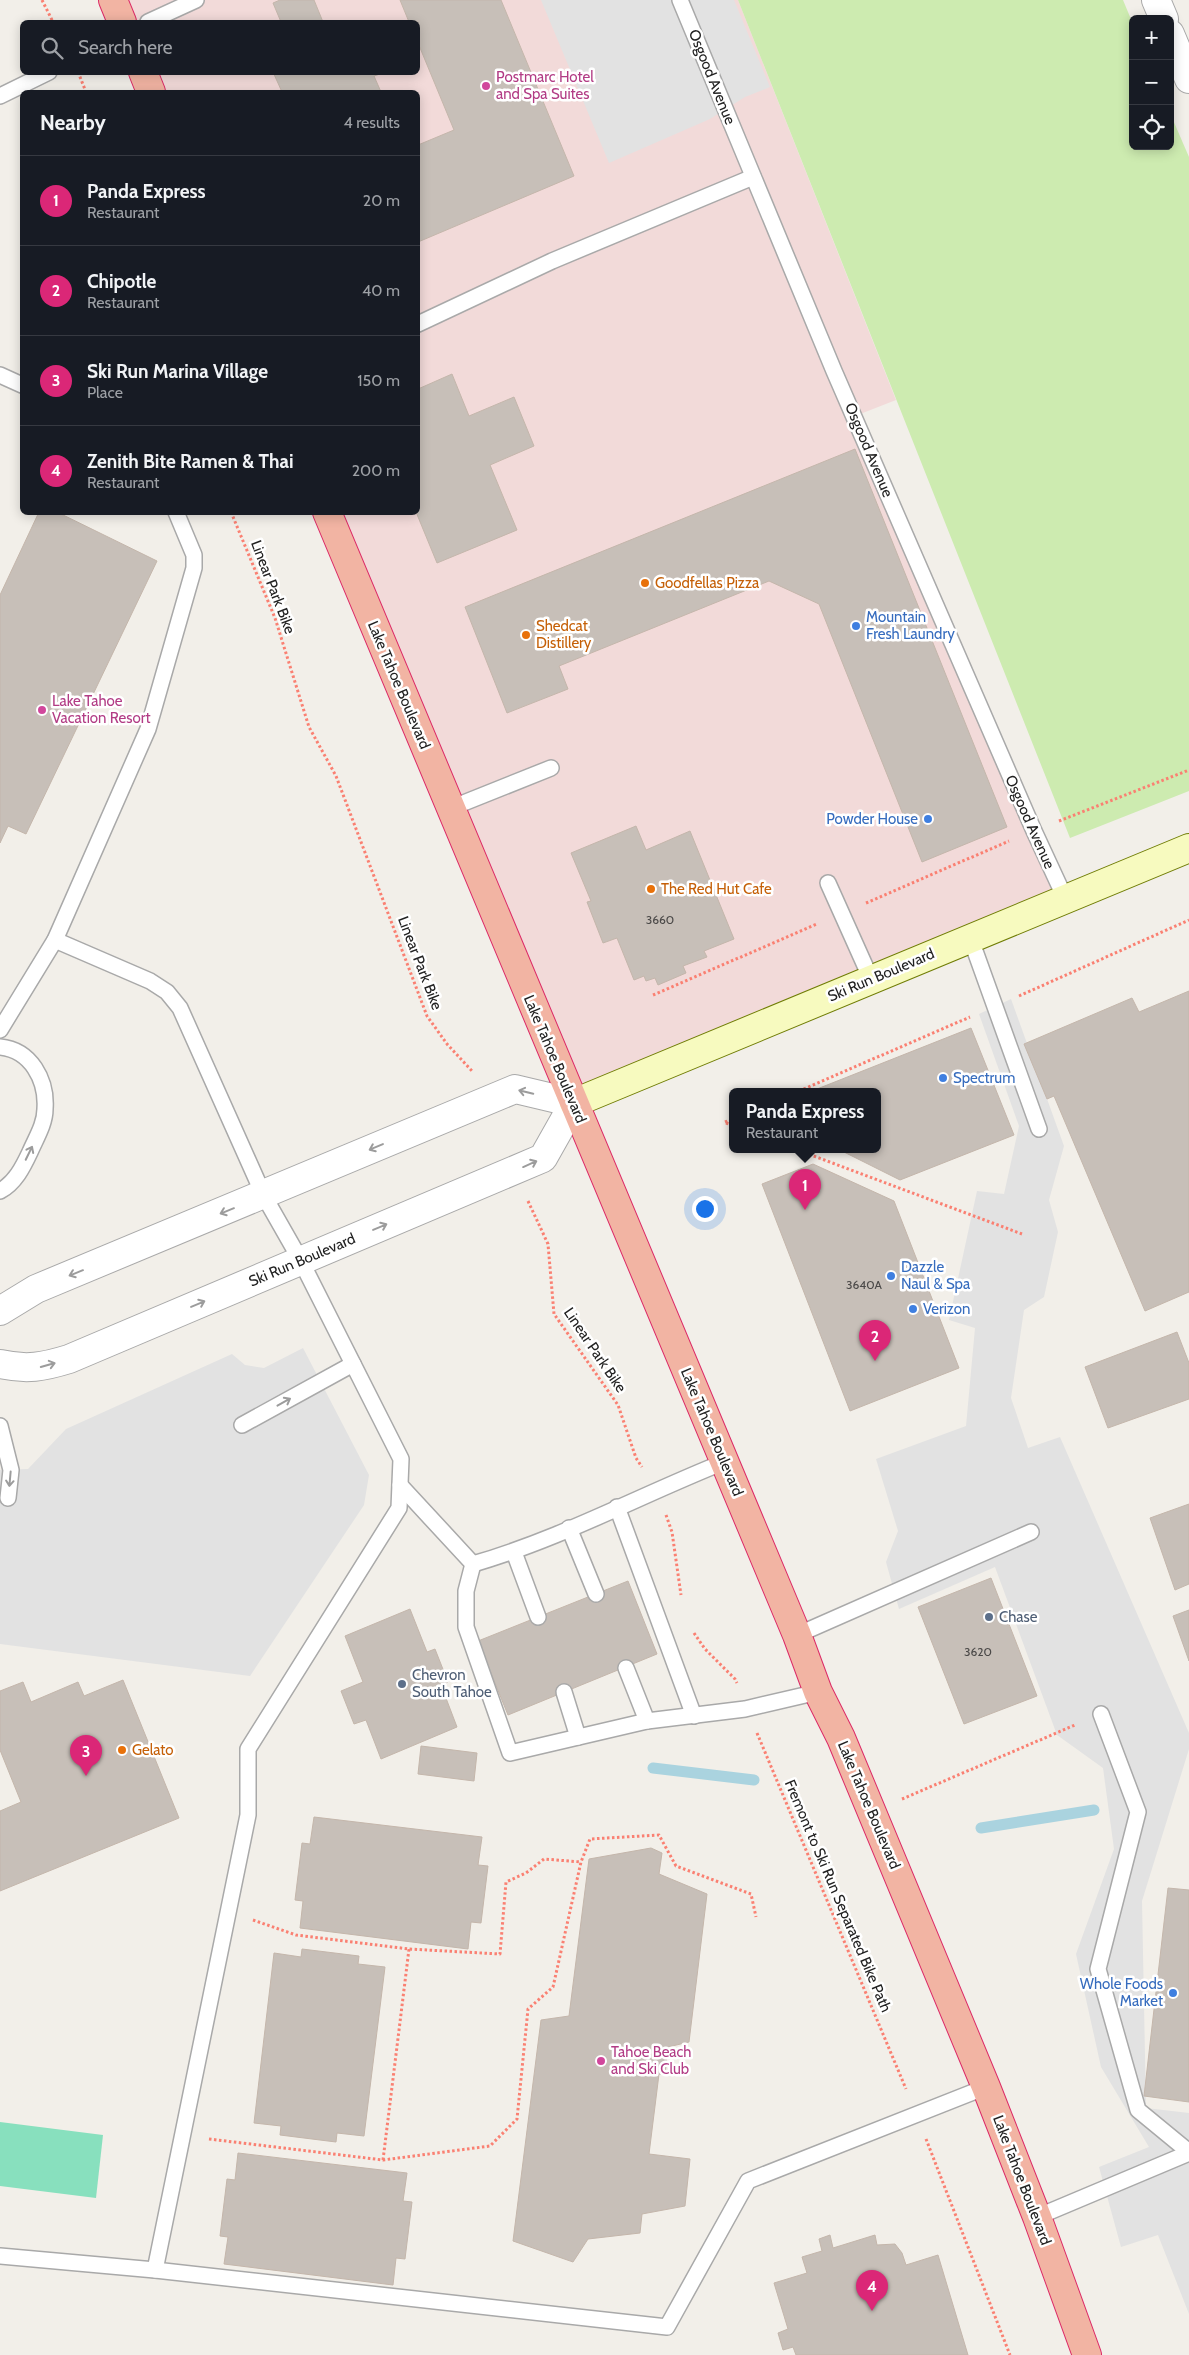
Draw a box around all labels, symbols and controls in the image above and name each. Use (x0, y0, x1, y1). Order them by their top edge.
map controls (1129, 15, 1174, 150)
button: + (1129, 15, 1174, 60)
search box (20, 20, 420, 75)
street label: Osgood Avenue (685, 27, 739, 127)
icon: search (38, 34, 66, 62)
text: Search here (78, 36, 172, 59)
button: − (1129, 60, 1174, 105)
place label: Postmarc Hotel and Spa Suites (496, 68, 594, 103)
marker: Postmarc Hotel and Spa Suites (480, 80, 492, 92)
button: locate (1129, 105, 1174, 150)
text: Nearby (40, 110, 106, 135)
text: 4 results (343, 113, 400, 132)
text: Panda Express (87, 180, 206, 203)
text: 1 (53, 191, 59, 210)
text: 20 m (363, 191, 400, 210)
text: Restaurant (87, 203, 159, 222)
text: Chipotle (87, 270, 156, 293)
text: 2 (52, 281, 60, 300)
text: 40 m (362, 281, 400, 300)
text: Restaurant (87, 293, 159, 312)
text: Ski Run Marina Village (87, 360, 268, 383)
text: 3 (52, 371, 60, 390)
text: 150 m (357, 371, 400, 390)
text: Place (87, 383, 123, 402)
street label: Osgood Avenue (841, 400, 897, 500)
text: Zenith Bite Ramen & Thai (87, 450, 293, 473)
text: 4 (51, 461, 61, 480)
text: 200 m (352, 461, 400, 480)
text: Restaurant (87, 473, 159, 492)
street label: Linear Park Bike (247, 538, 299, 637)
place label: Goodfellas Pizza (655, 574, 760, 592)
marker: Goodfellas Pizza (639, 577, 651, 589)
place label: Mountain Fresh Laundry (866, 608, 955, 643)
place label: Shedcat Distillery (536, 617, 592, 652)
street label: Lake Tahoe Boulevard (364, 618, 434, 752)
marker: Mountain Fresh Laundry (850, 620, 862, 632)
marker: Shedcat Distillery (520, 629, 532, 641)
place label: Lake Tahoe Vacation Resort (52, 692, 151, 727)
marker: Lake Tahoe Vacation Resort (36, 704, 48, 716)
street label: Osgood Avenue (1001, 772, 1059, 872)
place label: Powder House (826, 810, 918, 828)
marker: Powder House (922, 813, 934, 825)
place label: The Red Hut Cafe (661, 880, 772, 898)
marker: The Red Hut Cafe (645, 883, 657, 895)
house number: 3660 (646, 912, 674, 927)
street label: Linear Park Bike (394, 914, 446, 1013)
street label: Ski Run Boulevard (825, 944, 937, 1006)
street label: Lake Tahoe Boulevard (520, 992, 590, 1126)
place label: Spectrum (953, 1069, 1015, 1087)
marker: Spectrum (937, 1072, 949, 1084)
one-way arrow (519, 1087, 535, 1096)
popup (729, 1088, 881, 1153)
text: Panda Express (746, 1100, 864, 1123)
text: Restaurant (746, 1123, 818, 1142)
one-way arrow (369, 1143, 384, 1153)
one-way arrow (25, 1146, 34, 1161)
one-way arrow (522, 1159, 537, 1169)
pin: 1 (789, 1169, 821, 1210)
your location (692, 1196, 718, 1222)
one-way arrow (219, 1207, 235, 1216)
one-way arrow (372, 1222, 387, 1232)
street label: Ski Run Boulevard (246, 1229, 358, 1291)
place label: Dazzle Naul & Spa (901, 1258, 971, 1293)
one-way arrow (69, 1268, 84, 1278)
marker: Dazzle Naul & Spa (885, 1270, 897, 1282)
house number: 3640A (846, 1277, 883, 1292)
one-way arrow (190, 1299, 205, 1309)
place label: Verizon (923, 1300, 970, 1318)
marker: Verizon (907, 1303, 919, 1315)
street label: Linear Park Bike (560, 1304, 630, 1396)
pin: 2 (859, 1320, 891, 1361)
one-way arrow (39, 1360, 55, 1370)
street label: Lake Tahoe Boulevard (677, 1365, 747, 1499)
one-way arrow (277, 1396, 291, 1406)
one-way arrow (5, 1470, 15, 1486)
place label: Chase (999, 1608, 1038, 1626)
marker: Chase (983, 1611, 995, 1623)
house number: 3620 (964, 1644, 992, 1659)
place label: Chevron South Tahoe (412, 1666, 492, 1701)
marker: Chevron South Tahoe (396, 1678, 408, 1690)
pin: 3 (70, 1735, 102, 1776)
street label: Lake Tahoe Boulevard (834, 1738, 904, 1872)
place label: Gelato (132, 1741, 174, 1759)
marker: Gelato (116, 1744, 128, 1756)
street label: Fremont to Ski Run Separated Bike Path (781, 1777, 895, 2015)
place label: Whole Foods Market (1080, 1975, 1163, 2010)
marker: Whole Foods Market (1167, 1987, 1179, 1999)
place label: Tahoe Beach and Ski Club (611, 2043, 692, 2078)
marker: Tahoe Beach and Ski Club (595, 2055, 607, 2067)
street label: Lake Tahoe Boulevard (989, 2113, 1055, 2247)
pin: 4 (856, 2270, 888, 2311)

